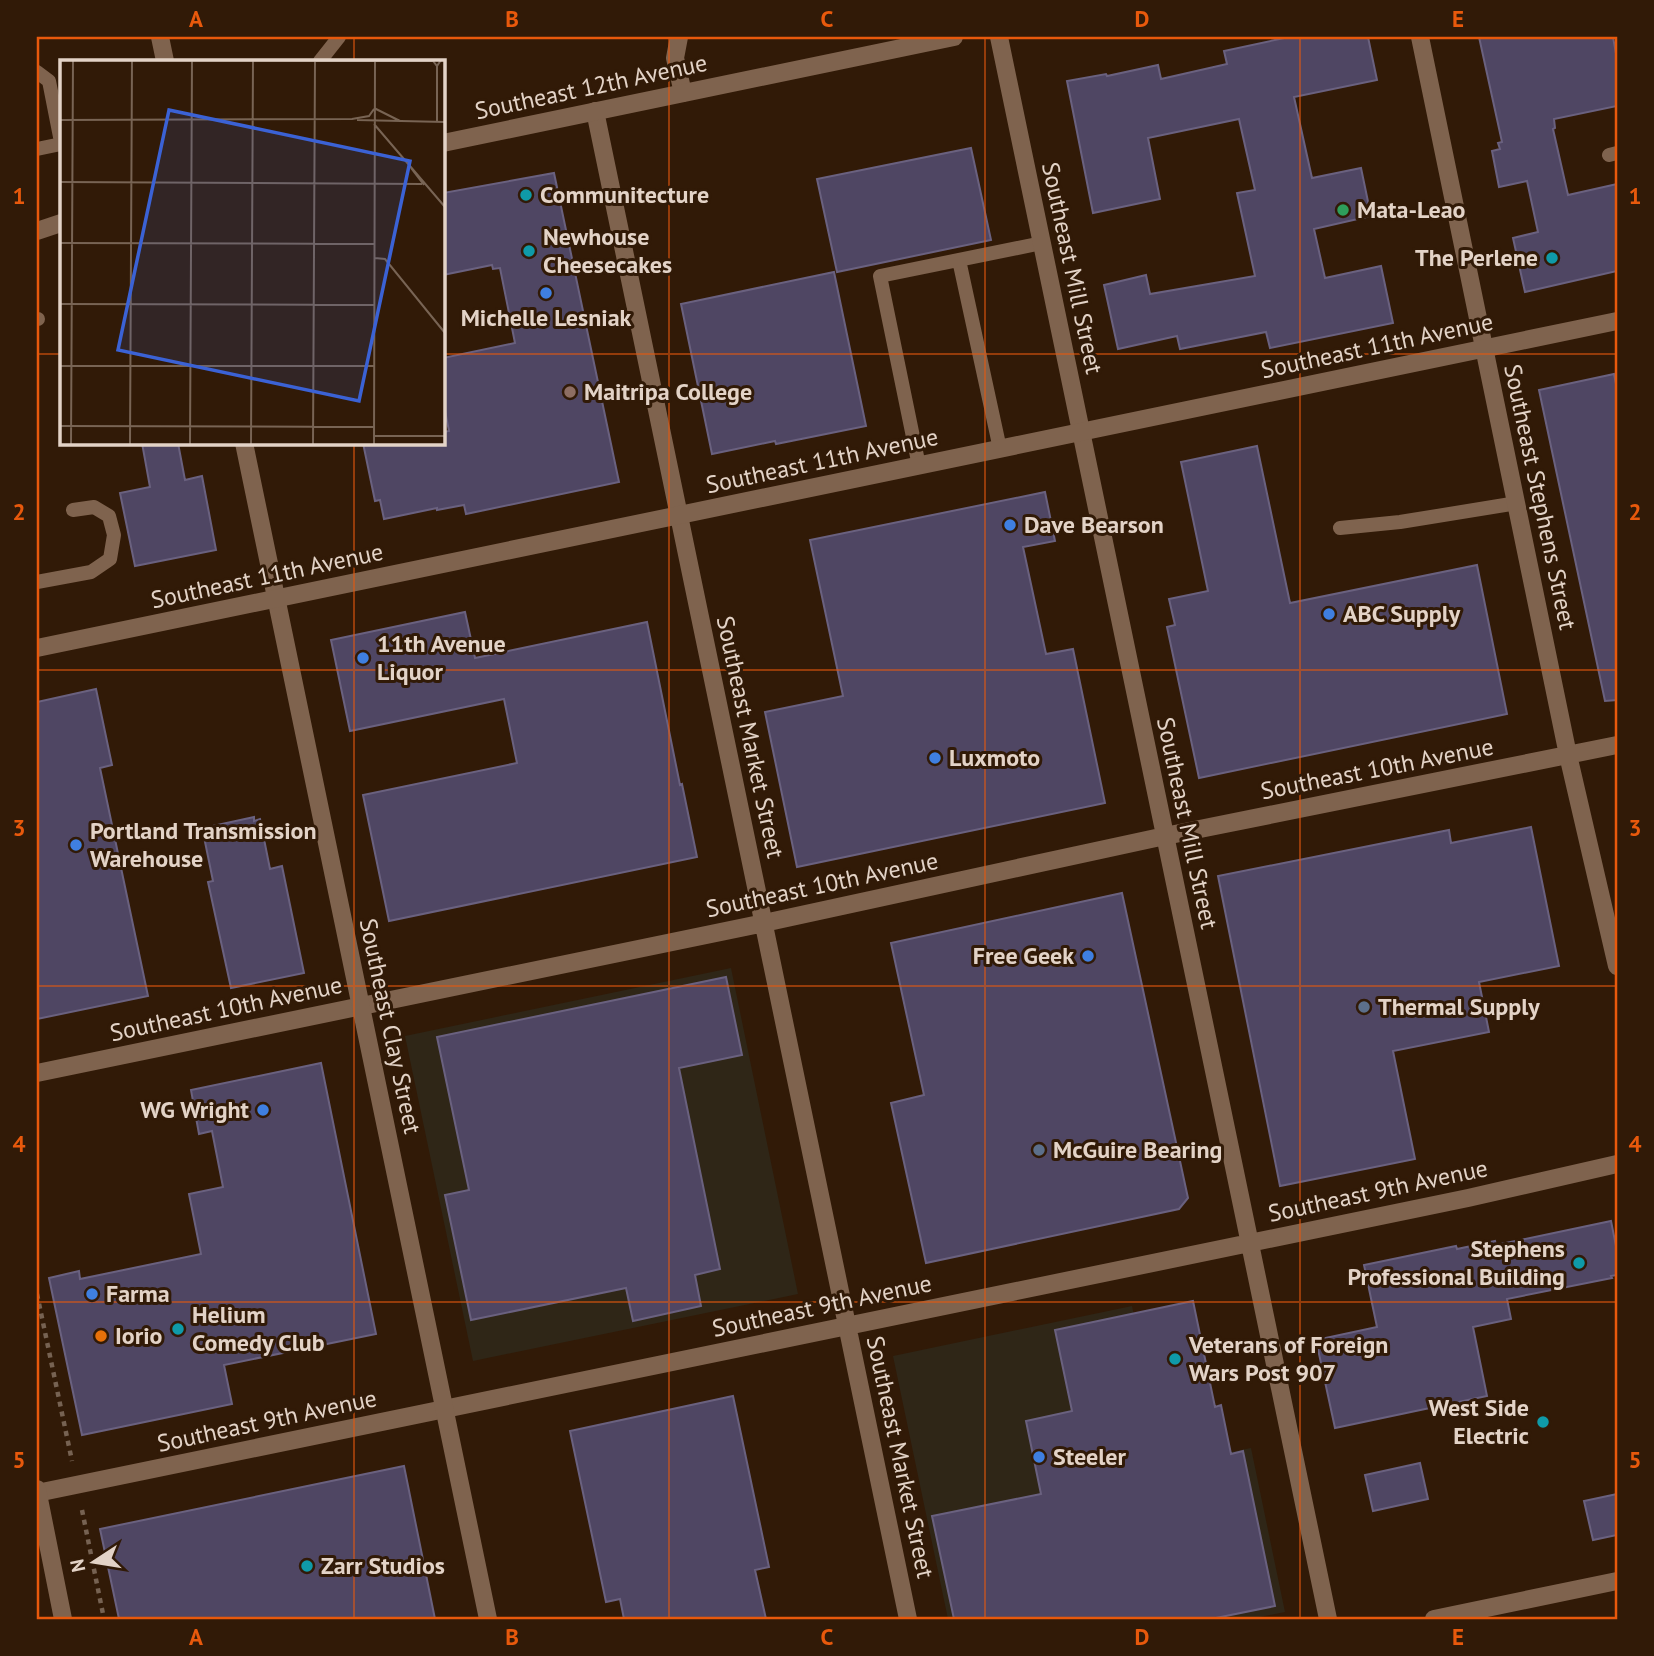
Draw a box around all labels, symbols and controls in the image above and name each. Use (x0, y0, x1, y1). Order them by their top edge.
text: A (189, 4, 203, 33)
text: B (505, 4, 519, 33)
text: C (821, 4, 834, 33)
text: D (1135, 4, 1149, 33)
text: E (1452, 4, 1464, 33)
street label: Southeast 12th Avenue (472, 47, 710, 126)
inset map (60, 60, 444, 444)
street label: Southeast Mill Street (1035, 159, 1110, 377)
place label: Communitecture (540, 179, 709, 210)
text: 1 (12, 181, 26, 210)
text: 1 (1628, 181, 1642, 210)
marker: Communitecture (518, 187, 534, 203)
place label: Mata-Leao (1357, 194, 1466, 225)
marker: Mata-Leao (1335, 202, 1351, 218)
place label: Newhouse Cheesecakes (543, 221, 672, 280)
place label: The Perlene (1415, 242, 1538, 273)
marker: Newhouse Cheesecakes (521, 243, 537, 259)
marker: The Perlene (1544, 250, 1560, 266)
marker: Michelle Lesniak (538, 285, 554, 301)
place label: Michelle Lesniak (461, 302, 632, 333)
street label: Southeast 11th Avenue (1258, 306, 1496, 385)
street label: Southeast Stephens Street (1497, 361, 1584, 632)
place label: Maitripa College (584, 376, 752, 407)
marker: Maitripa College (562, 384, 578, 400)
street label: Southeast 11th Avenue (703, 421, 941, 500)
text: 2 (12, 497, 26, 526)
text: 2 (1628, 497, 1642, 526)
place label: Dave Bearson (1024, 509, 1164, 540)
marker: Dave Bearson (1002, 517, 1018, 533)
street label: Southeast 11th Avenue (148, 536, 386, 615)
place label: ABC Supply (1343, 598, 1461, 629)
marker: ABC Supply (1321, 606, 1337, 622)
street label: Southeast Market Street (710, 613, 791, 861)
place label: 11th Avenue Liquor (377, 628, 506, 687)
marker: 11th Avenue Liquor (355, 650, 371, 666)
street label: Southeast Mill Street (1150, 714, 1225, 932)
street label: Southeast 10th Avenue (1258, 731, 1496, 806)
place label: Luxmoto (949, 742, 1040, 773)
marker: Luxmoto (927, 750, 943, 766)
text: 3 (12, 813, 26, 842)
text: 3 (1628, 813, 1642, 842)
place label: Portland Transmission Warehouse (90, 815, 317, 874)
marker: Portland Transmission Warehouse (68, 837, 84, 853)
street label: Southeast 10th Avenue (703, 845, 941, 924)
street label: Southeast Clay Street (353, 915, 428, 1136)
place label: Free Geek (973, 940, 1074, 971)
marker: Free Geek (1080, 948, 1096, 964)
street label: Southeast 10th Avenue (107, 969, 345, 1048)
place label: Thermal Supply (1378, 991, 1540, 1022)
marker: Thermal Supply (1356, 999, 1372, 1015)
place label: WG Wright (140, 1094, 250, 1125)
marker: WG Wright (255, 1102, 271, 1118)
text: 4 (12, 1129, 26, 1158)
text: 4 (1628, 1129, 1642, 1158)
place label: McGuire Bearing (1053, 1134, 1222, 1165)
marker: McGuire Bearing (1031, 1142, 1047, 1158)
street label: Southeast 9th Avenue (1265, 1152, 1490, 1229)
place label: Stephens Professional Building (1348, 1233, 1565, 1292)
marker: Stephens Professional Building (1571, 1255, 1587, 1271)
street label: Southeast 9th Avenue (709, 1267, 934, 1344)
place label: Farma (106, 1278, 170, 1309)
marker: Farma (84, 1286, 100, 1302)
place label: Helium Comedy Club (192, 1299, 325, 1358)
place label: Iorio (115, 1320, 163, 1351)
marker: Helium Comedy Club (170, 1321, 186, 1337)
marker: Iorio (93, 1328, 109, 1344)
place label: Veterans of Foreign Wars Post 907 (1188, 1329, 1388, 1388)
street label: Southeast Market Street (860, 1333, 941, 1581)
marker: Veterans of Foreign Wars Post 907 (1167, 1351, 1183, 1367)
street label: Southeast 9th Avenue (154, 1382, 379, 1459)
place label: West Side Electric (1429, 1392, 1529, 1451)
marker: West Side Electric (1535, 1414, 1551, 1430)
place label: Steeler (1053, 1441, 1126, 1472)
text: 5 (12, 1445, 26, 1474)
text: 5 (1628, 1445, 1642, 1474)
marker: Steeler (1031, 1449, 1047, 1465)
north arrow (60, 1526, 130, 1596)
place label: Zarr Studios (321, 1550, 445, 1581)
text: N (64, 1557, 90, 1574)
marker: Zarr Studios (299, 1558, 315, 1574)
text: A (189, 1622, 203, 1651)
text: B (505, 1622, 519, 1651)
text: C (821, 1622, 834, 1651)
text: D (1135, 1622, 1149, 1651)
text: E (1452, 1622, 1464, 1651)

